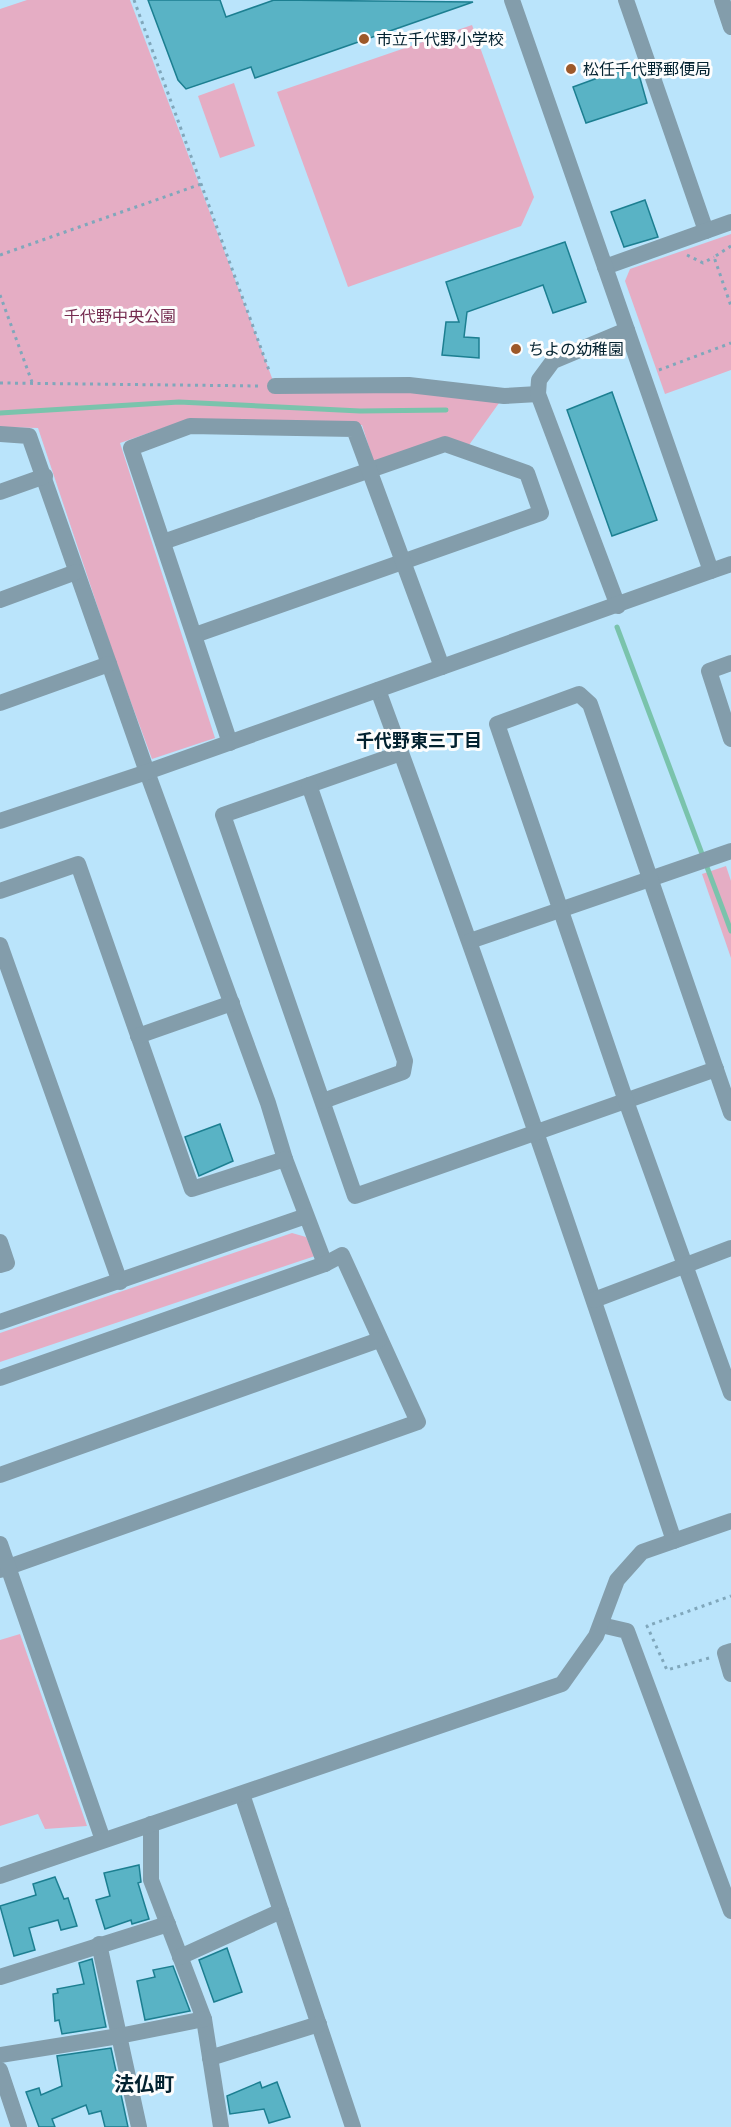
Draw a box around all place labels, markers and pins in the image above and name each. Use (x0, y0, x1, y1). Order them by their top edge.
place label: 市立千代野小学校 (376, 30, 504, 49)
marker: 市立千代野小学校 (357, 32, 371, 46)
place label: 松任千代野郵便局 (583, 60, 711, 79)
marker: 松任千代野郵便局 (564, 62, 578, 76)
place label: ちよの幼稚園 (528, 340, 624, 359)
marker: ちよの幼稚園 (509, 342, 523, 356)

